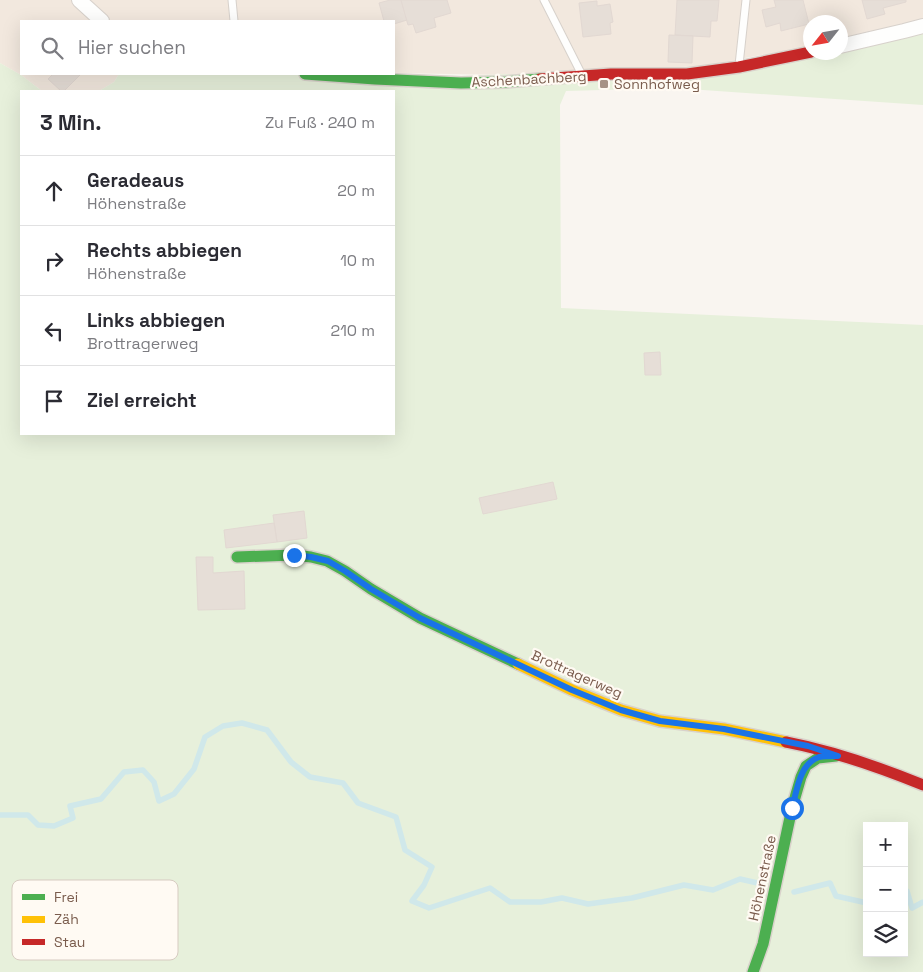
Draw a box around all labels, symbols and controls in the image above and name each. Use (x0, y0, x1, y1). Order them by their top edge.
north arrow (803, 15, 848, 60)
search box (20, 20, 395, 75)
icon: search (38, 34, 66, 62)
text: Hier suchen (78, 35, 186, 60)
street label: Aschenbachberg (471, 67, 587, 91)
place label: Sonnhofweg (614, 75, 700, 93)
marker: Sonnhofweg (598, 78, 610, 90)
text: 3 Min. (40, 109, 101, 136)
text: Zu Fuß · 240 m (265, 112, 375, 133)
text: Geradeaus (87, 168, 184, 193)
icon: ahead (40, 177, 68, 205)
text: 20 m (337, 180, 375, 201)
text: Höhenstraße (87, 193, 187, 214)
text: Rechts abbiegen (87, 238, 242, 263)
icon: right (40, 247, 68, 275)
text: 10 m (340, 250, 375, 271)
text: Höhenstraße (87, 263, 187, 284)
text: Links abbiegen (87, 308, 225, 333)
icon: left (40, 317, 68, 345)
text: 210 m (331, 320, 375, 341)
text: Brottragerweg (87, 333, 199, 354)
icon: arrive (40, 387, 68, 415)
text: Ziel erreicht (87, 388, 197, 413)
route end (283, 544, 306, 567)
street label: Brottragerweg (529, 646, 625, 702)
route start (781, 797, 804, 820)
map controls (863, 822, 908, 957)
button: + (863, 822, 908, 867)
street label: Höhenstraße (744, 834, 780, 922)
button: − (863, 867, 908, 912)
legend (12, 880, 178, 960)
text: Frei (54, 888, 78, 906)
text: Zäh (54, 910, 79, 928)
button: layers (863, 912, 908, 957)
text: Stau (54, 933, 85, 951)

